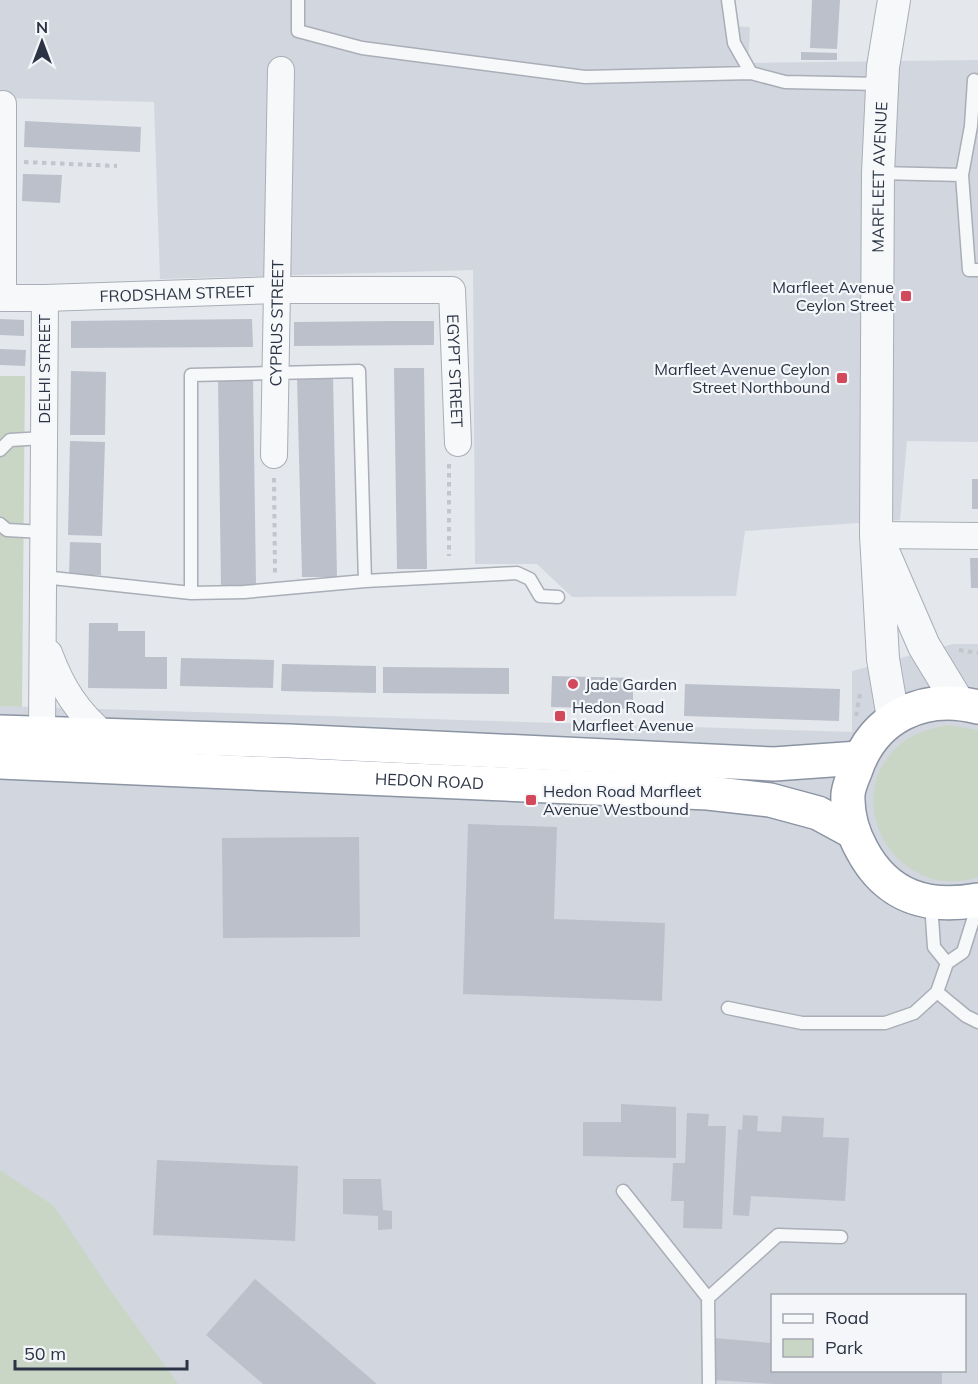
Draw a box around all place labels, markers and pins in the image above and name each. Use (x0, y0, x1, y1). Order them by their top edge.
place label: Marfleet Avenue Ceylon Street (772, 277, 894, 315)
marker: Marfleet Avenue Ceylon Street (899, 289, 913, 303)
place label: Marfleet Avenue Ceylon Street Northbound (654, 359, 830, 397)
marker: Marfleet Avenue Ceylon Street Northbound (835, 371, 849, 385)
place label: Jade Garden (585, 674, 677, 694)
marker: Jade Garden (566, 677, 580, 691)
place label: Hedon Road Marfleet Avenue (572, 697, 694, 735)
marker: Hedon Road Marfleet Avenue (553, 709, 567, 723)
place label: Hedon Road Marfleet Avenue Westbound (543, 781, 702, 819)
marker: Hedon Road Marfleet Avenue Westbound (524, 793, 538, 807)

